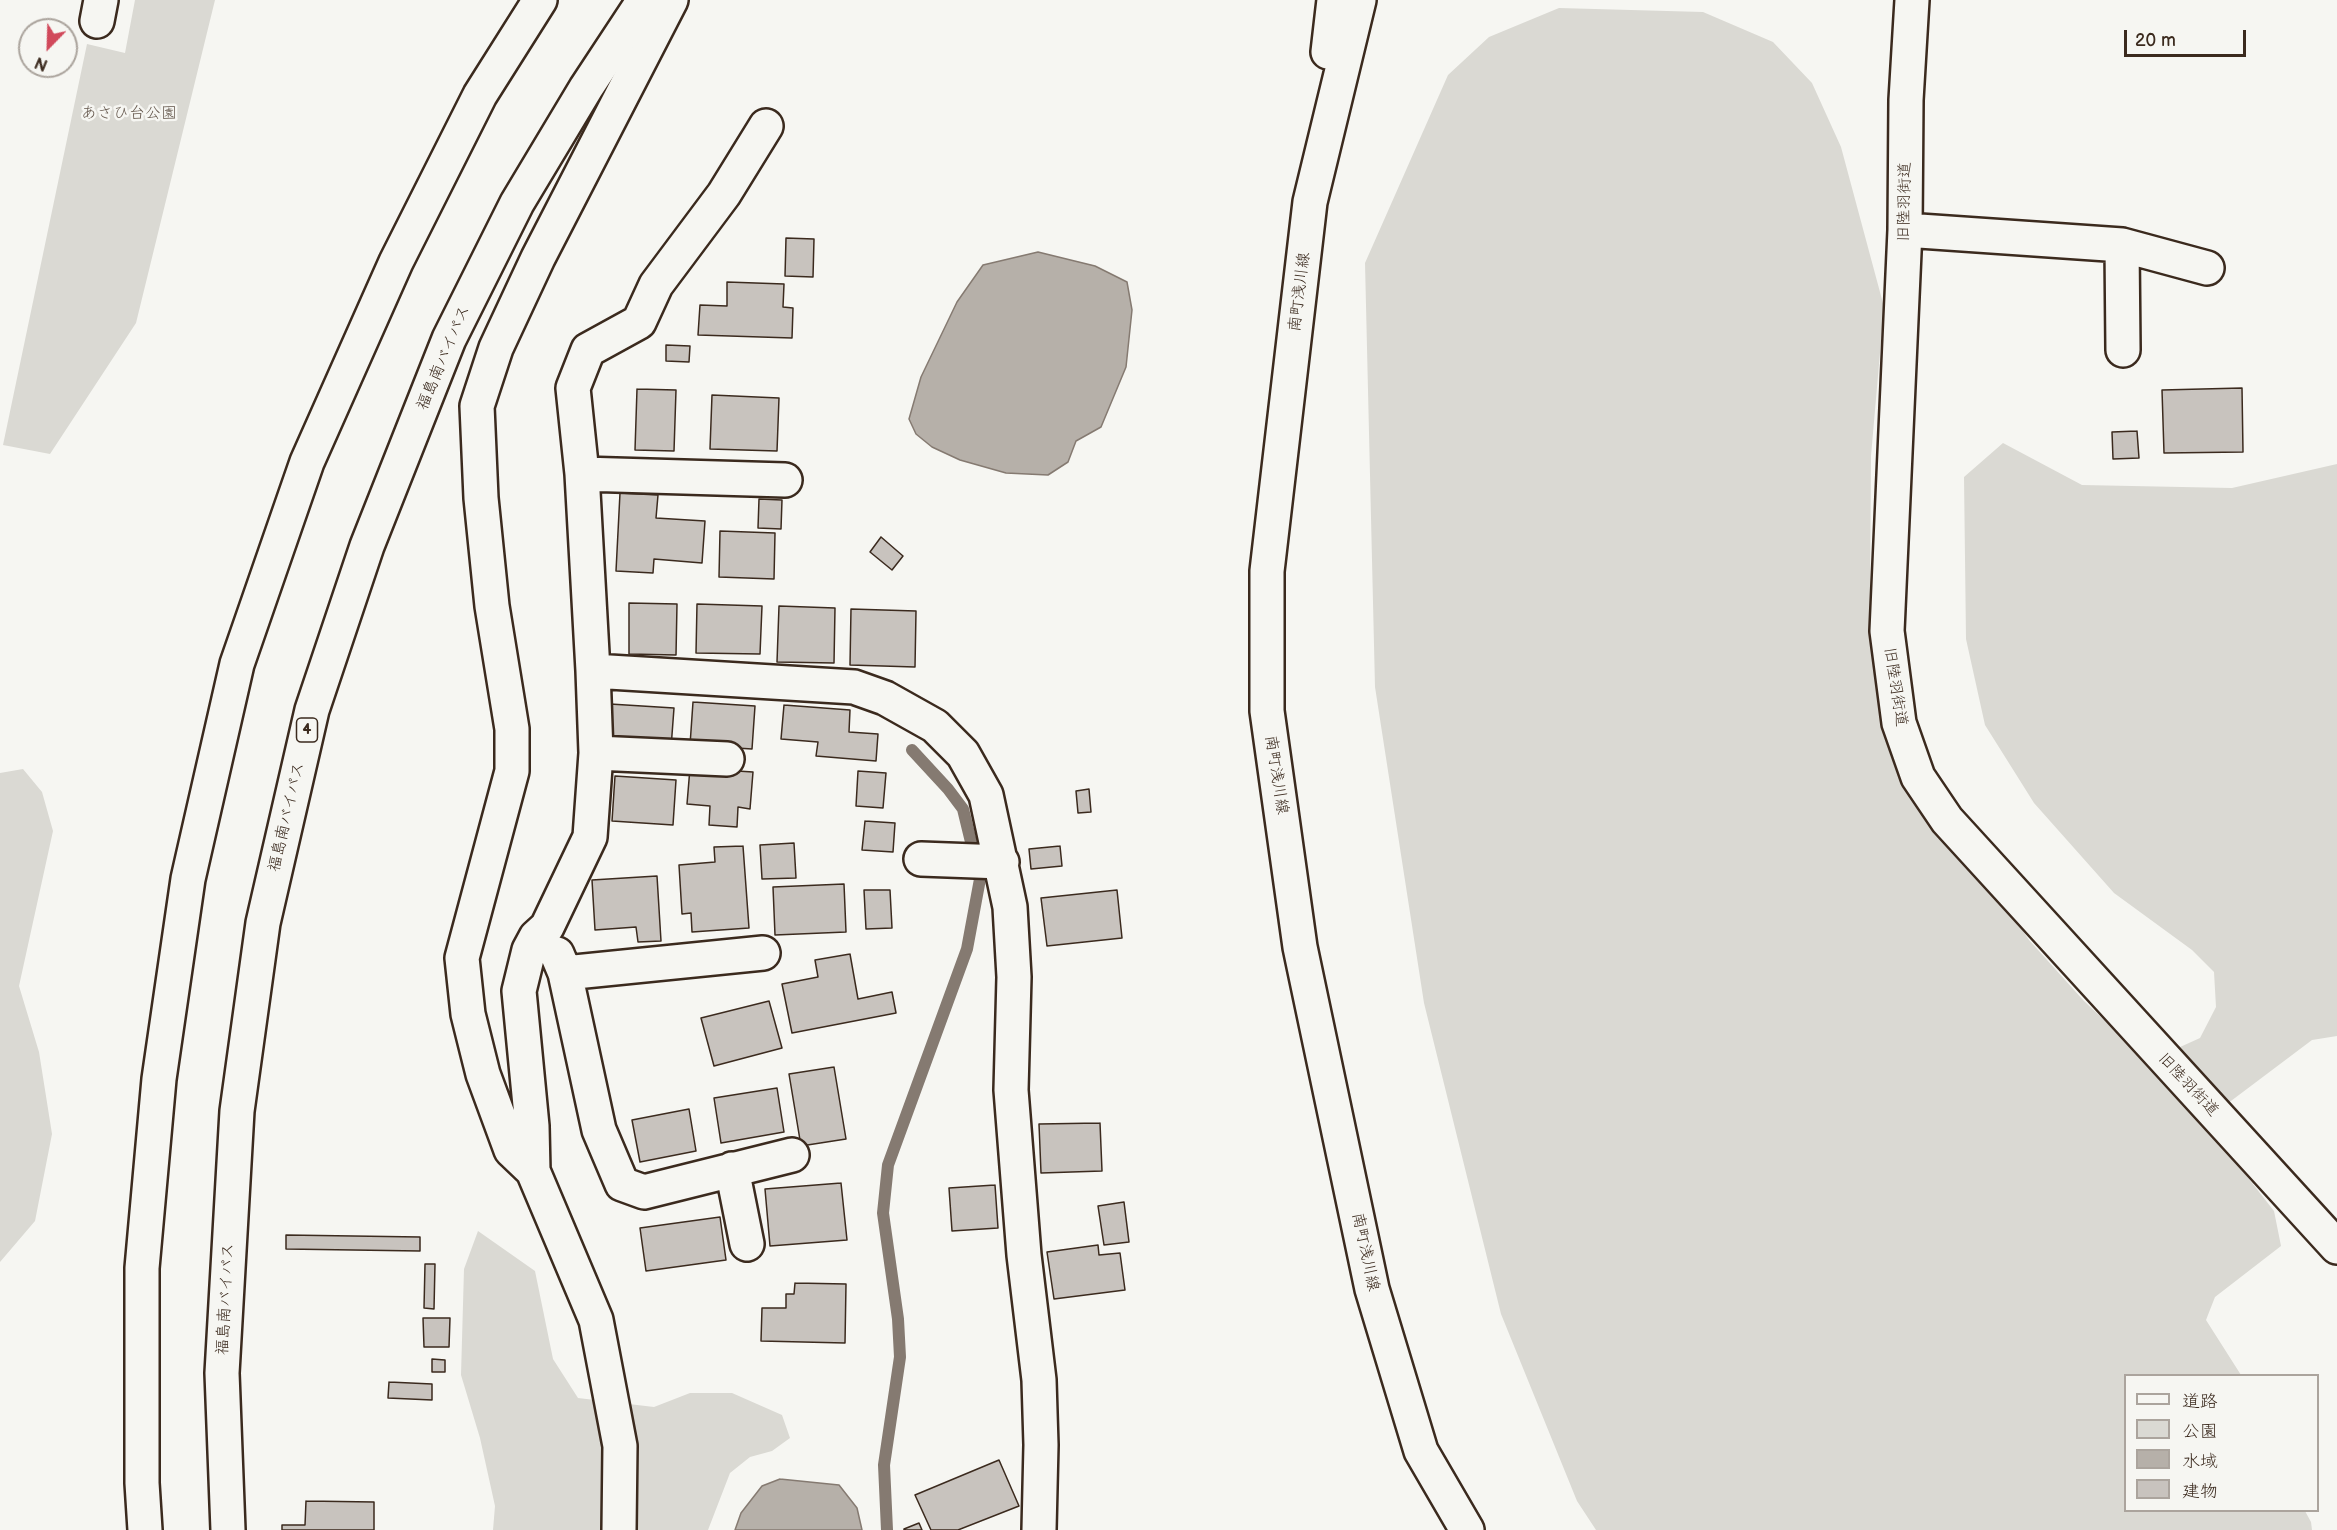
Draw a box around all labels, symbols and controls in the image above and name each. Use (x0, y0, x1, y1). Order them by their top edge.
north arrow (18, 18, 78, 78)
scale bar (2127, 18, 2248, 56)
text: 20 m (2135, 30, 2176, 51)
text: N (32, 52, 51, 74)
park label: あさひ台公園 (81, 104, 177, 124)
street label: 旧陸羽街道 (1895, 162, 1915, 242)
street label: 南町浅川線 (1286, 251, 1314, 333)
street label: 福島南バイパス (413, 303, 475, 413)
street label: 旧陸羽街道 (1879, 646, 1911, 728)
road number: 4 (296, 718, 318, 742)
street label: 南町浅川線 (1260, 734, 1292, 816)
street label: 福島南バイパス (265, 760, 309, 874)
street label: 旧陸羽街道 (2154, 1049, 2222, 1121)
street label: 南町浅川線 (1347, 1211, 1383, 1293)
street label: 福島南バイパス (213, 1243, 239, 1355)
legend (2124, 1374, 2319, 1512)
text: 道路 (2182, 1391, 2218, 1412)
text: 公園 (2182, 1421, 2218, 1442)
text: 水域 (2182, 1451, 2218, 1472)
text: 建物 (2182, 1481, 2218, 1502)

